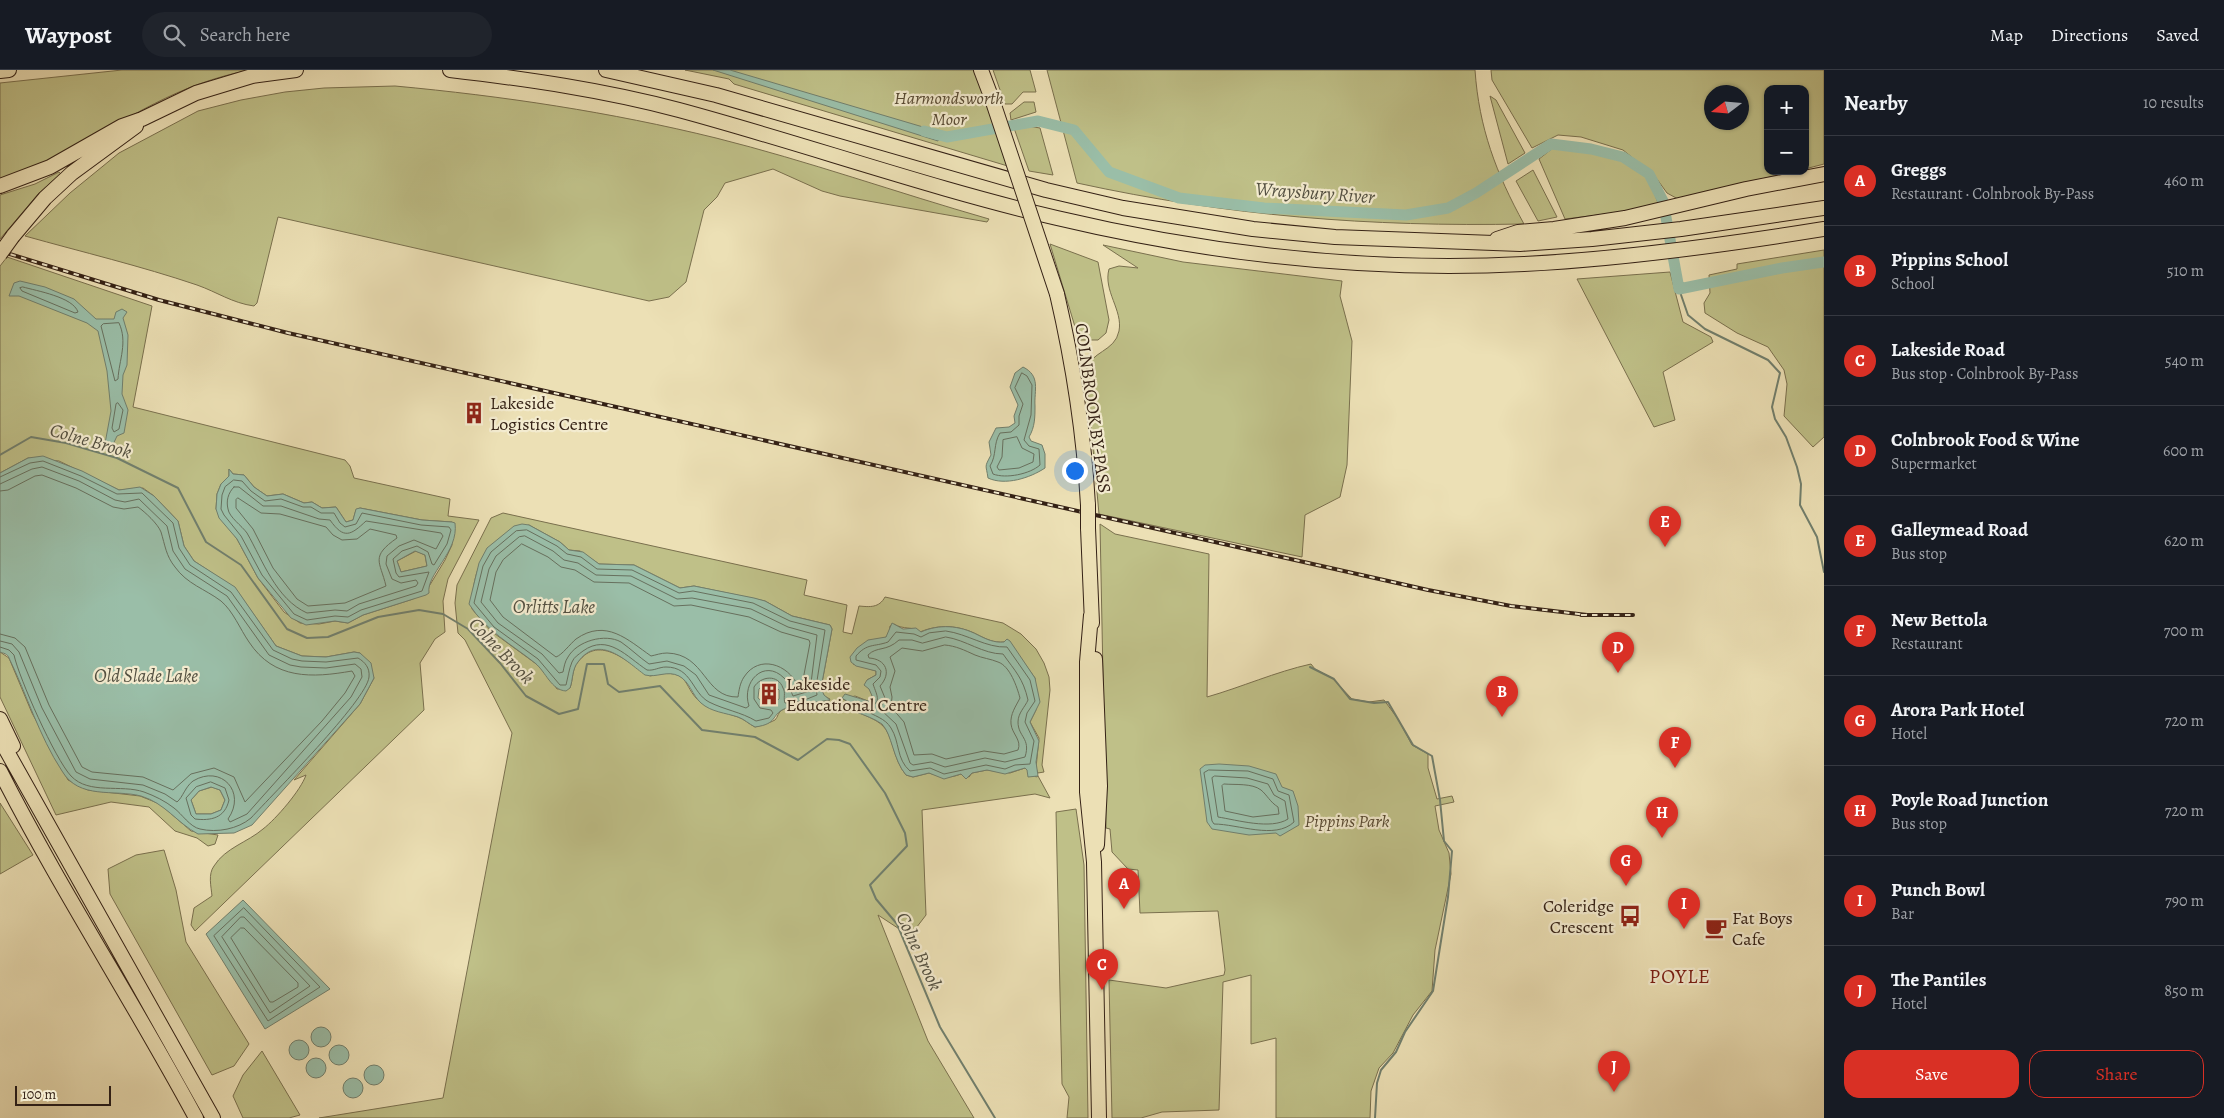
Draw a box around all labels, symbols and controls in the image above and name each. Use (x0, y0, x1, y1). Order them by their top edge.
search box (142, 12, 492, 57)
text: Waypost (25, 19, 112, 51)
icon: search (160, 21, 188, 49)
text: Search here (200, 22, 290, 48)
text: Map (1990, 23, 2023, 47)
text: Directions (2051, 23, 2128, 47)
text: Saved (2156, 23, 2199, 47)
north arrow (1704, 85, 1749, 130)
map controls (1764, 85, 1809, 175)
button: + (1764, 85, 1809, 130)
park label: Harmondsworth Moor (894, 86, 1004, 131)
text: Nearby (1844, 89, 1907, 117)
text: 10 results (2143, 92, 2204, 114)
button: − (1764, 130, 1809, 175)
text: Greggs (1891, 157, 1946, 183)
text: A (1855, 170, 1865, 192)
text: 460 m (2164, 170, 2204, 192)
water label: Wraysbury River (1254, 176, 1377, 210)
text: Restaurant · Colnbrook By-Pass (1891, 183, 2094, 205)
text: Pippins School (1891, 247, 2008, 273)
text: B (1855, 260, 1865, 282)
text: 510 m (2167, 260, 2204, 282)
text: School (1891, 273, 1934, 295)
street label: COLNBROOK BY-PASS (1069, 322, 1117, 494)
text: Lakeside Road (1891, 337, 2005, 363)
text: C (1855, 350, 1865, 372)
text: 540 m (2165, 350, 2204, 372)
text: Bus stop · Colnbrook By-Pass (1891, 363, 2078, 385)
place label: Lakeside Logistics Centre (490, 391, 608, 436)
building icon: Lakeside Logistics Centre (461, 400, 487, 426)
water label: Colne Brook (47, 417, 135, 465)
text: Colnbrook Food & Wine (1891, 427, 2080, 453)
text: D (1854, 440, 1866, 462)
text: 600 m (2163, 440, 2204, 462)
text: Supermarket (1891, 453, 1977, 475)
your location (1062, 458, 1088, 484)
pin: E (1649, 506, 1681, 547)
text: Galleymead Road (1891, 517, 2028, 543)
text: E (1855, 530, 1865, 552)
text: 620 m (2164, 530, 2204, 552)
text: Bus stop (1891, 543, 1947, 565)
water label: Orlitts Lake (513, 594, 595, 620)
text: New Bettola (1891, 607, 1988, 633)
water label: Colne Brook (463, 611, 540, 690)
text: F (1856, 620, 1864, 642)
text: 700 m (2164, 620, 2204, 642)
pin: D (1602, 632, 1634, 673)
text: Restaurant (1891, 633, 1963, 655)
water label: Old Slade Lake (94, 663, 198, 689)
place label: Lakeside Educational Centre (786, 672, 927, 717)
pin: B (1486, 676, 1518, 717)
building icon: Lakeside Educational Centre (756, 681, 782, 707)
text: Arora Park Hotel (1891, 697, 2024, 723)
text: G (1855, 710, 1865, 732)
text: 720 m (2165, 710, 2204, 732)
text: Hotel (1891, 723, 1927, 745)
pin: F (1659, 727, 1691, 768)
text: Poyle Road Junction (1891, 787, 2048, 813)
pin: H (1646, 797, 1678, 838)
text: H (1854, 800, 1866, 822)
text: 720 m (2165, 800, 2204, 822)
park label: Pippins Park (1305, 809, 1389, 833)
text: Bus stop (1891, 813, 1947, 835)
pin: G (1610, 845, 1642, 886)
pin: A (1108, 868, 1140, 909)
text: Punch Bowl (1891, 877, 1985, 903)
pin: I (1668, 888, 1700, 929)
text: I (1857, 890, 1863, 912)
text: 790 m (2165, 890, 2204, 912)
place label: Coleridge Crescent (1543, 894, 1614, 939)
bus stop icon: Coleridge Crescent (1617, 903, 1643, 929)
text: Bar (1891, 903, 1914, 925)
place label: Fat Boys Cafe (1732, 906, 1793, 951)
water label: Colne Brook (890, 908, 949, 995)
cafe icon: Fat Boys Cafe (1703, 915, 1729, 941)
pin: C (1086, 949, 1118, 990)
district label: POYLE (1649, 963, 1711, 990)
text: The Pantiles (1891, 967, 1986, 993)
text: J (1857, 980, 1863, 1002)
text: 850 m (2164, 980, 2204, 1002)
text: Hotel (1891, 993, 1927, 1015)
button: Save (1844, 1050, 2019, 1098)
button: Share (2029, 1050, 2204, 1098)
pin: J (1598, 1051, 1630, 1092)
scale bar (15, 1083, 111, 1106)
text: 100 m (22, 1085, 56, 1104)

